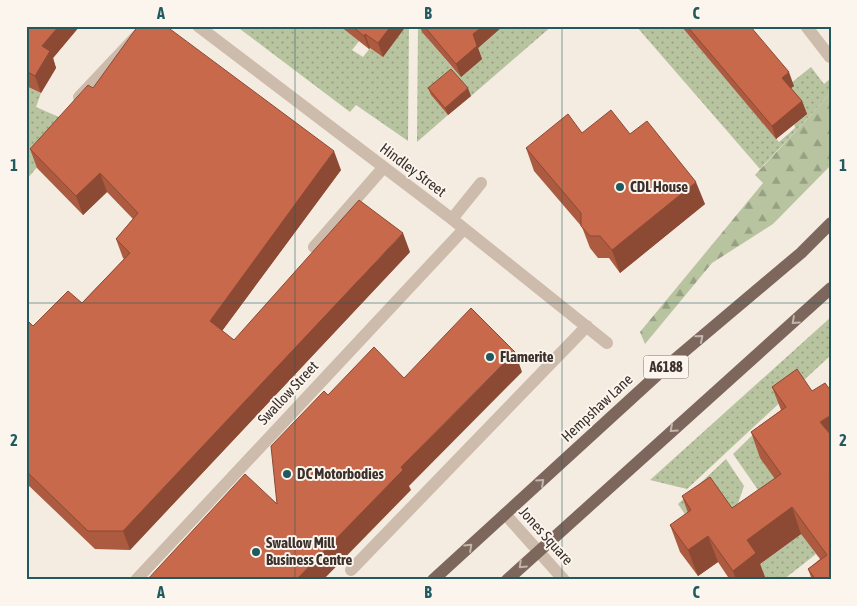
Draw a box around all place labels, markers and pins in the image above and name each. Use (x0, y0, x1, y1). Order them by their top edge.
place label: CDL House (630, 178, 688, 195)
marker: CDL House (614, 181, 626, 193)
place label: Flamerite (500, 348, 554, 365)
marker: Flamerite (484, 351, 496, 363)
place label: DC Motorbodies (297, 465, 384, 482)
marker: DC Motorbodies (281, 468, 293, 480)
place label: Swallow Mill Business Centre (266, 534, 352, 568)
marker: Swallow Mill Business Centre (250, 546, 262, 558)

